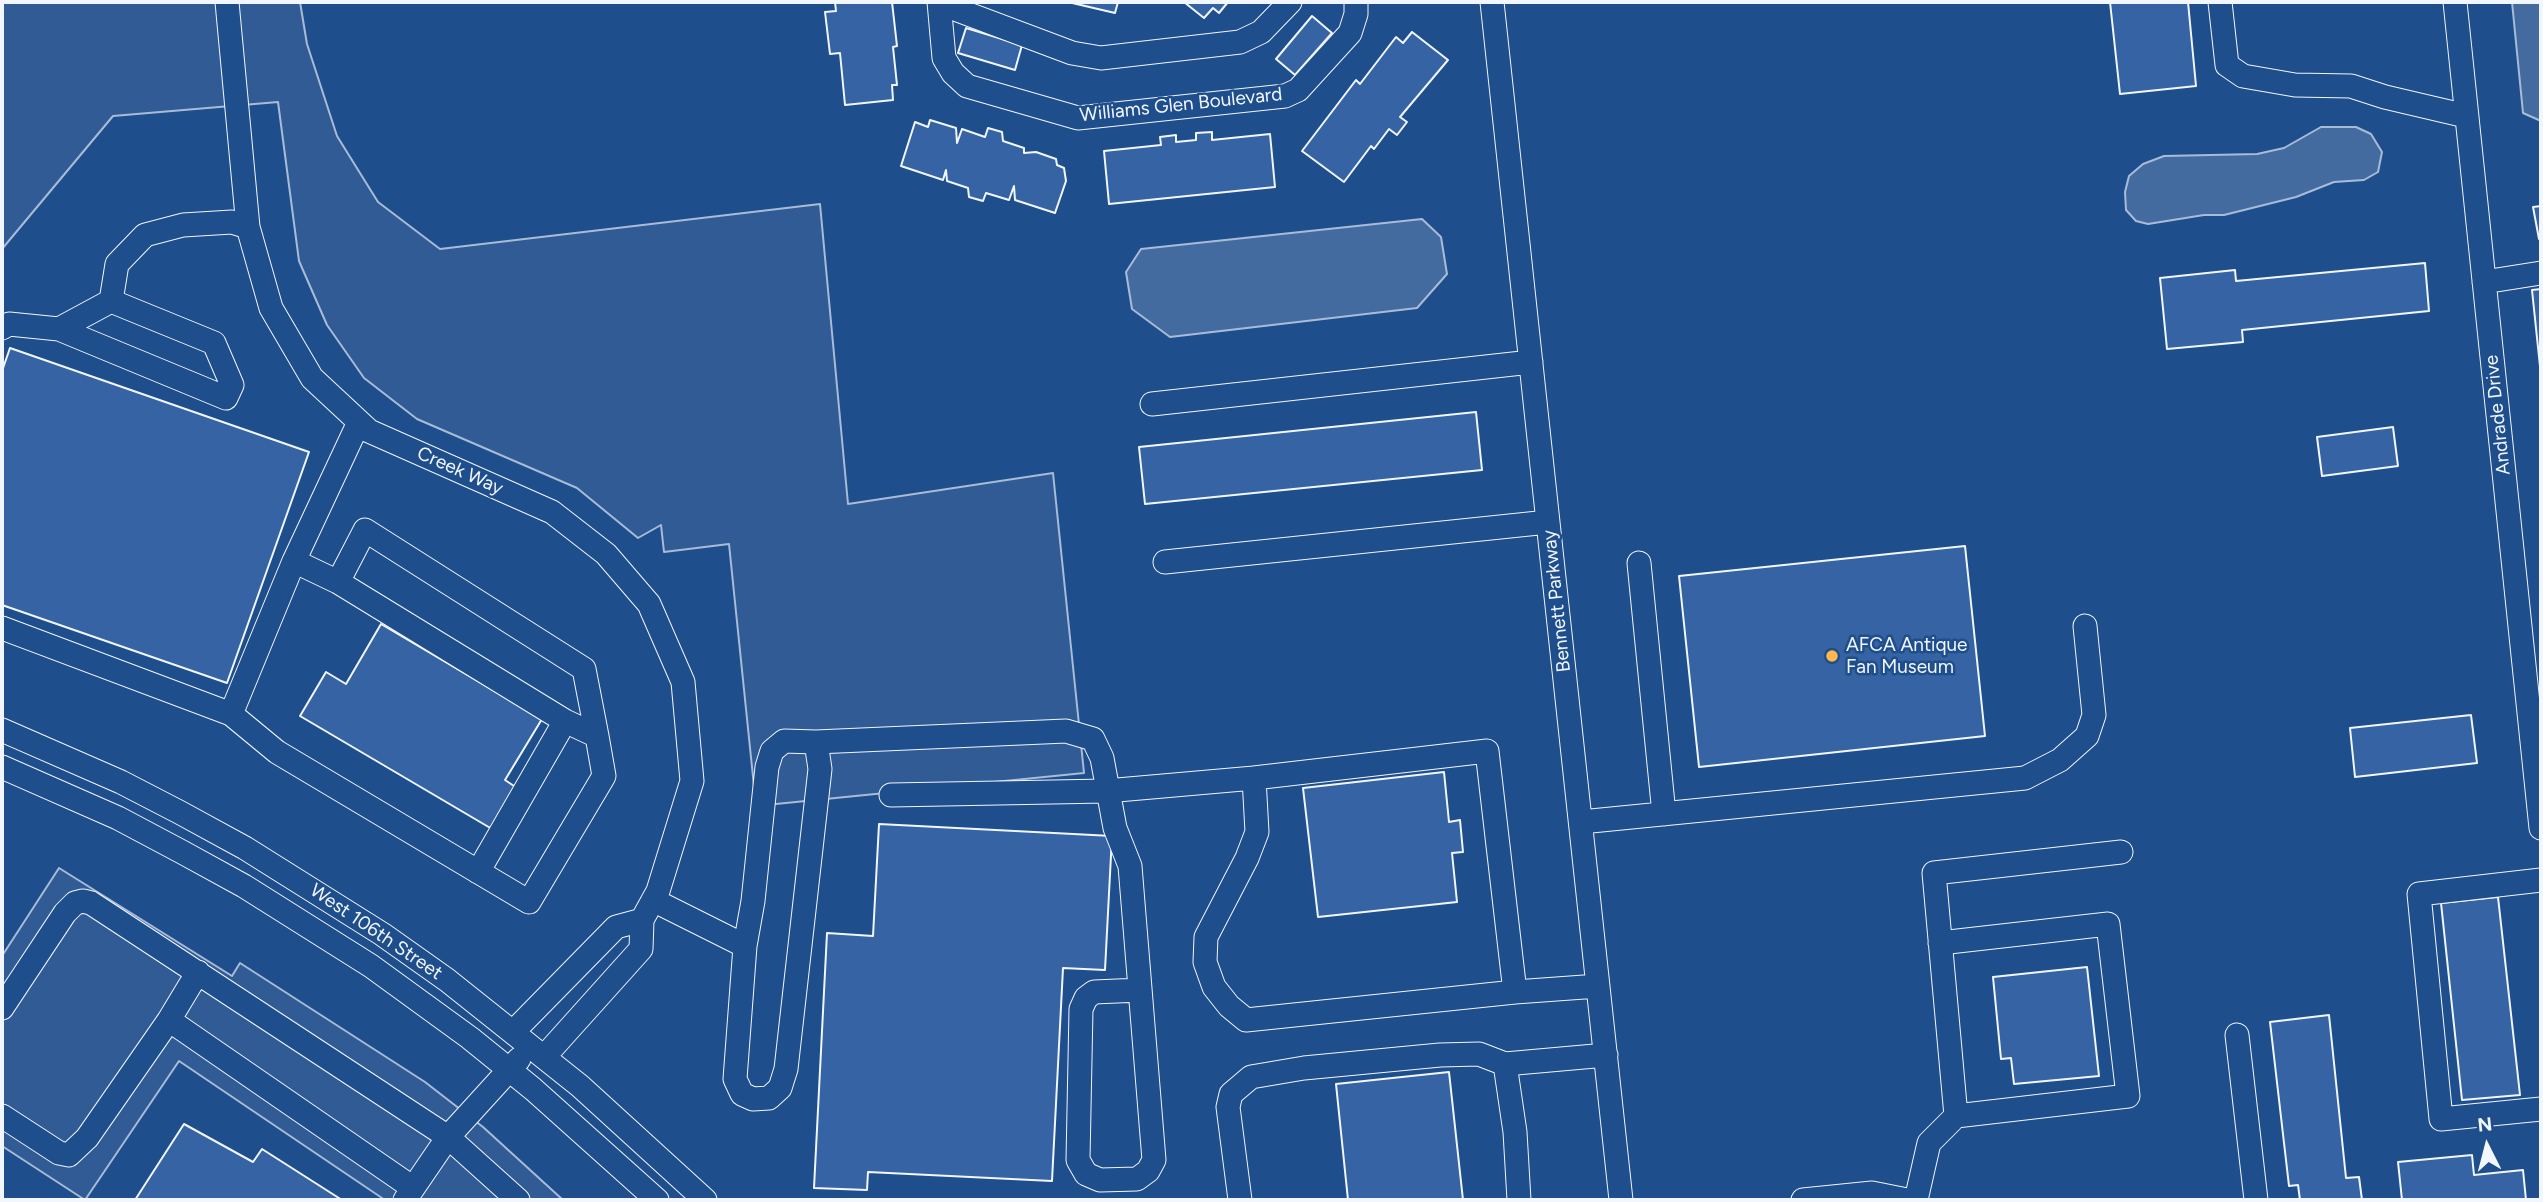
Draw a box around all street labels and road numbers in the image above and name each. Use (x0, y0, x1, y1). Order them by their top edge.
street label: Williams Glen Boulevard (1079, 83, 1283, 127)
street label: Andrade Drive (2480, 354, 2516, 476)
street label: Creek Way (413, 442, 507, 500)
street label: Bennett Parkway (1538, 529, 1576, 673)
street label: West 106th Street (305, 879, 447, 985)

